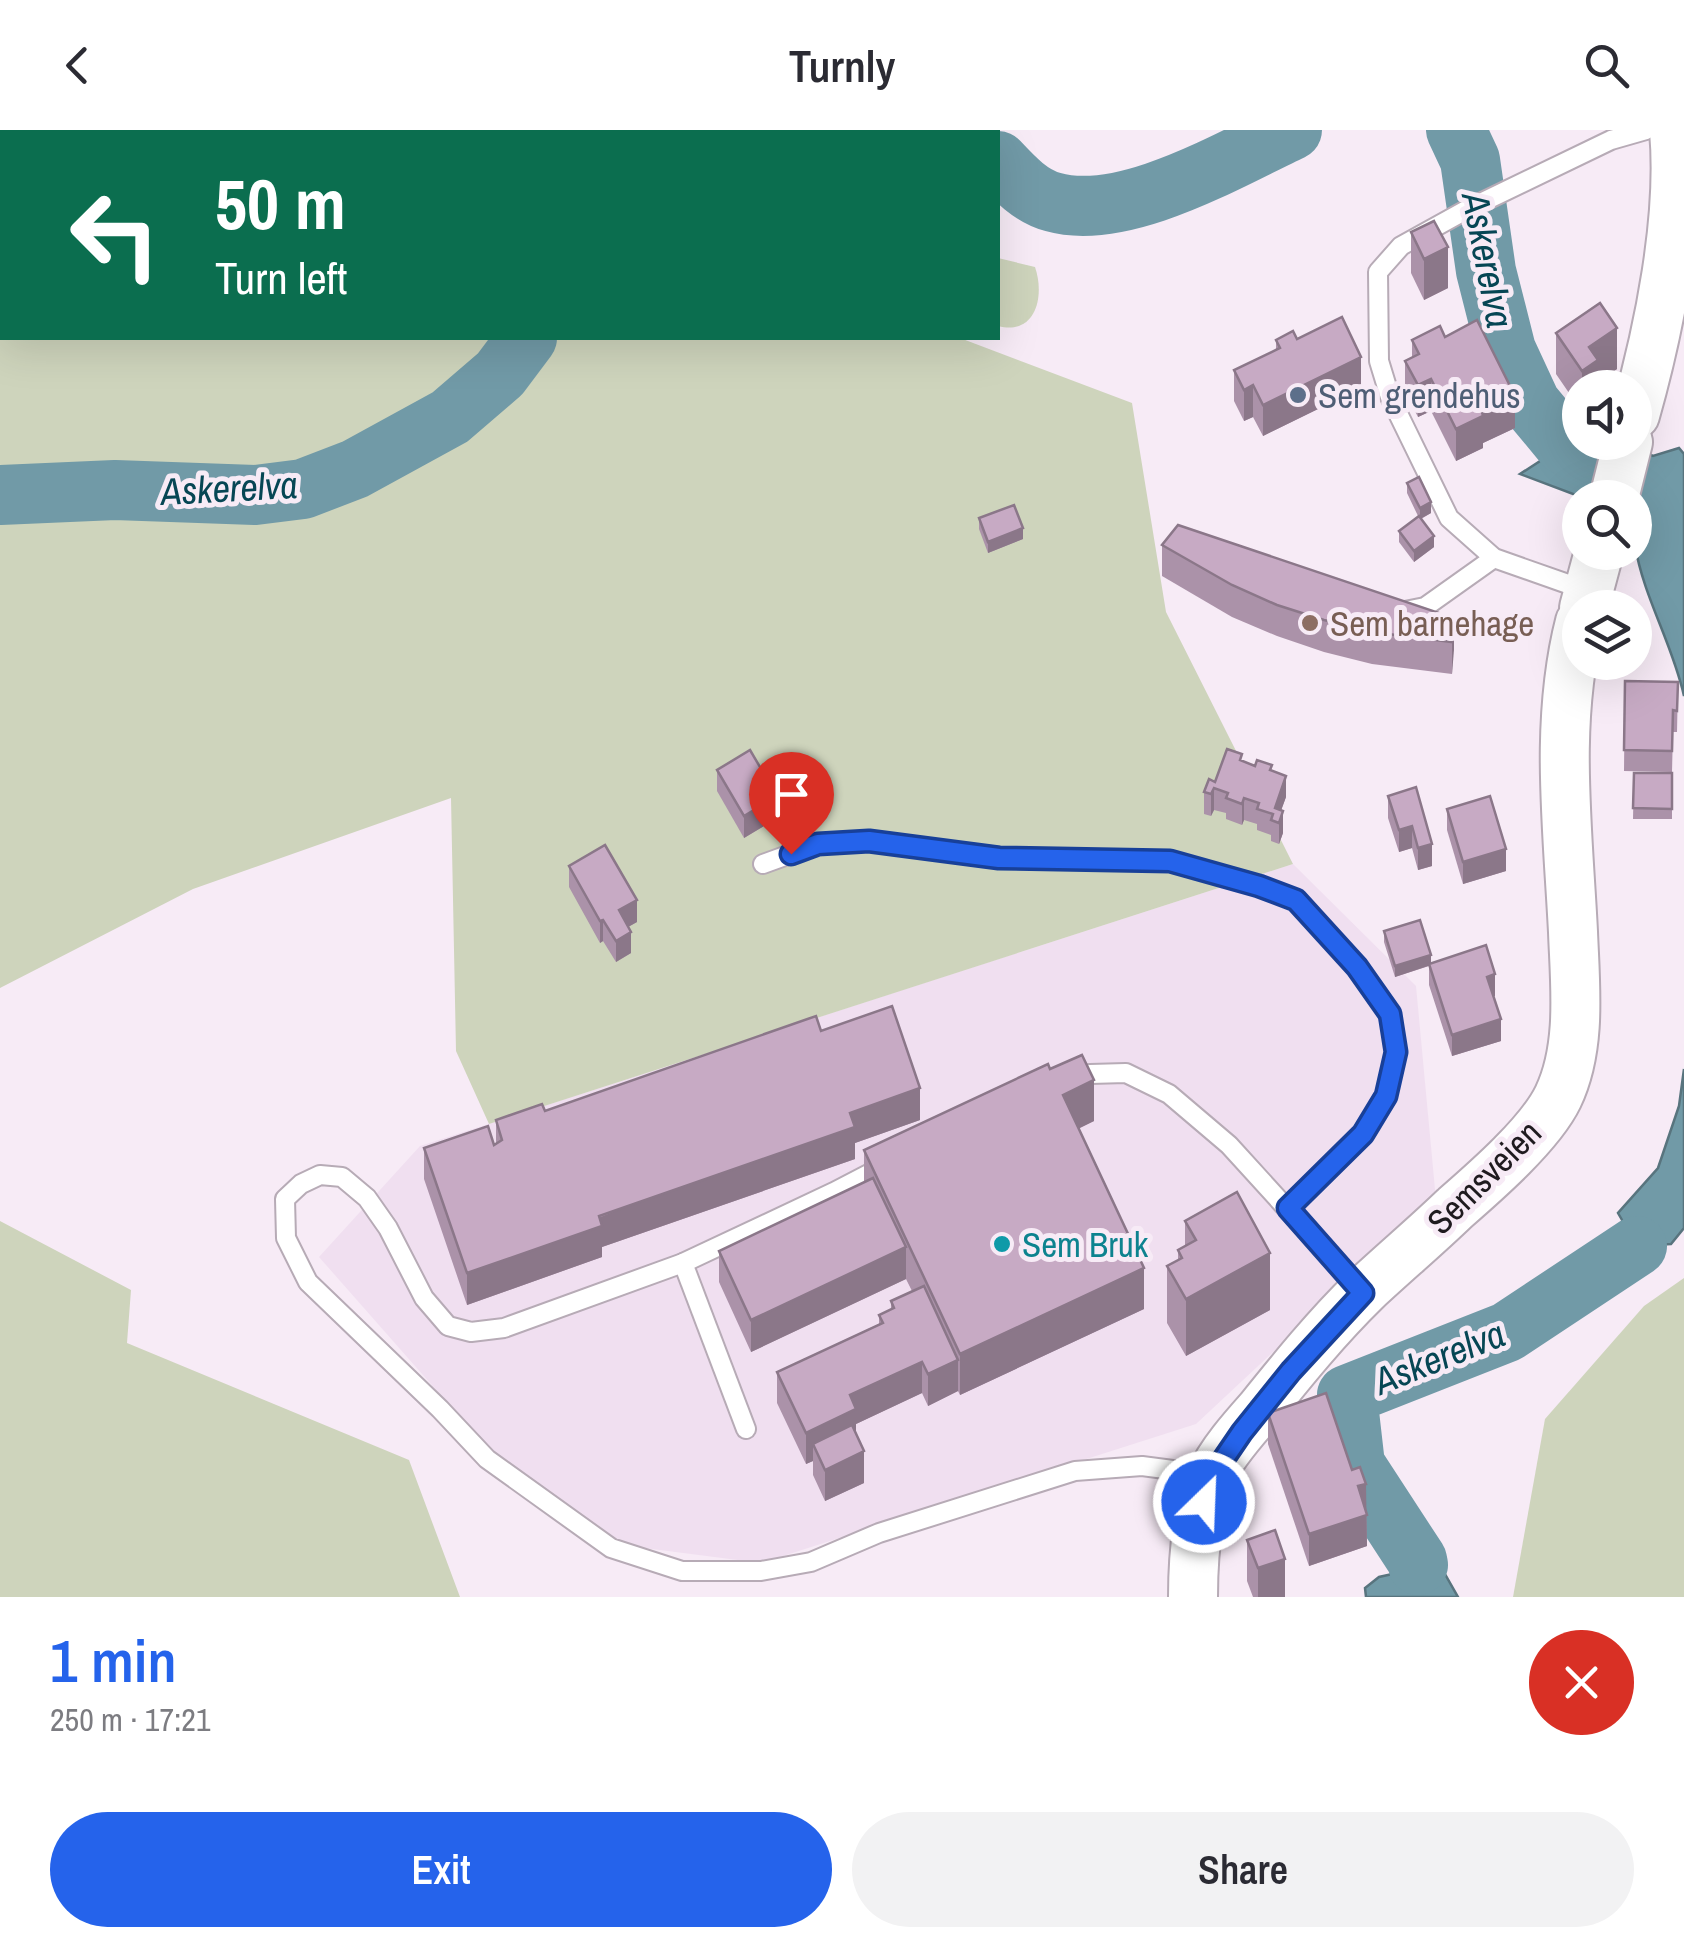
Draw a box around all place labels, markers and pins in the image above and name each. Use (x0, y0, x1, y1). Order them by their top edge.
place label: Sem grendehus (1318, 372, 1521, 419)
marker: Sem grendehus (1287, 384, 1309, 406)
place label: Sem barnehage (1330, 600, 1534, 647)
marker: Sem barnehage (1299, 612, 1321, 634)
pin (749, 752, 834, 855)
place label: Sem Bruk (1022, 1221, 1149, 1268)
marker: Sem Bruk (991, 1233, 1013, 1255)

